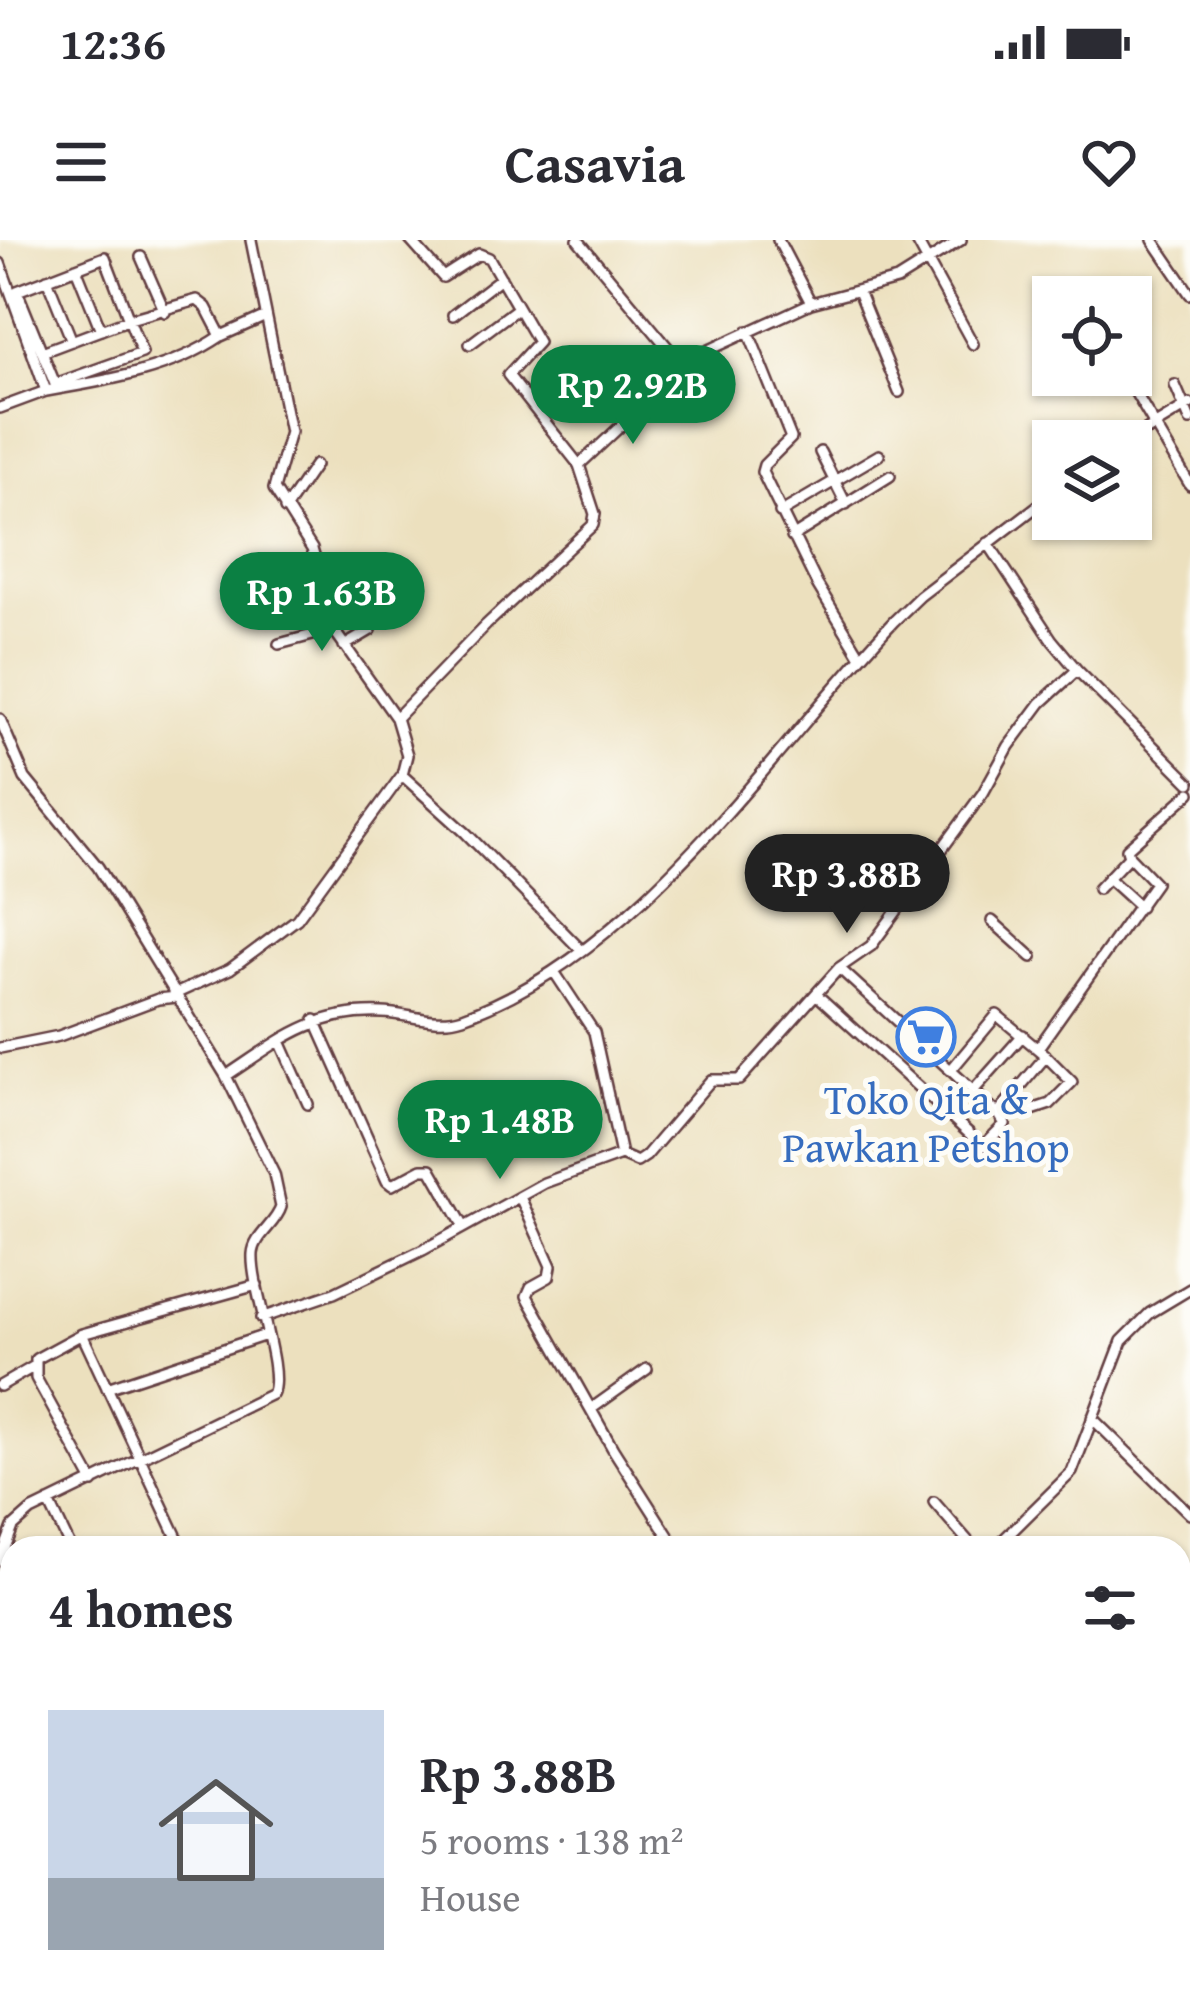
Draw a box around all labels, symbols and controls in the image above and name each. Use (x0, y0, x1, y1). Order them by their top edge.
text: 12:36 (60, 10, 166, 75)
text: Casavia (505, 123, 685, 202)
icon: menu (48, 129, 114, 195)
icon: heart (1076, 129, 1142, 195)
map controls (1032, 276, 1152, 540)
button: locate (1032, 276, 1152, 396)
pin: Rp 2.92B (509, 345, 757, 447)
text: Rp 2.92B (558, 355, 708, 412)
button: layers (1032, 420, 1152, 540)
pin: Rp 1.63B (198, 552, 446, 654)
text: Rp 1.63B (247, 562, 397, 619)
pin: Rp 3.88B (723, 834, 971, 936)
text: Rp 3.88B (772, 844, 922, 901)
supermarket icon: Toko Qita & Pawkan Petshop (895, 1006, 957, 1068)
place label: Toko Qita & Pawkan Petshop (782, 1068, 1070, 1177)
pin: Rp 1.48B (376, 1080, 624, 1182)
text: Rp 1.48B (425, 1090, 575, 1147)
text: 4 homes (48, 1571, 234, 1646)
icon: filters (1077, 1575, 1143, 1641)
text: Rp 3.88B (420, 1736, 617, 1811)
icon: home (144, 1758, 288, 1902)
text: 5 rooms · 138 m² (420, 1811, 684, 1868)
text: House (420, 1868, 521, 1925)

